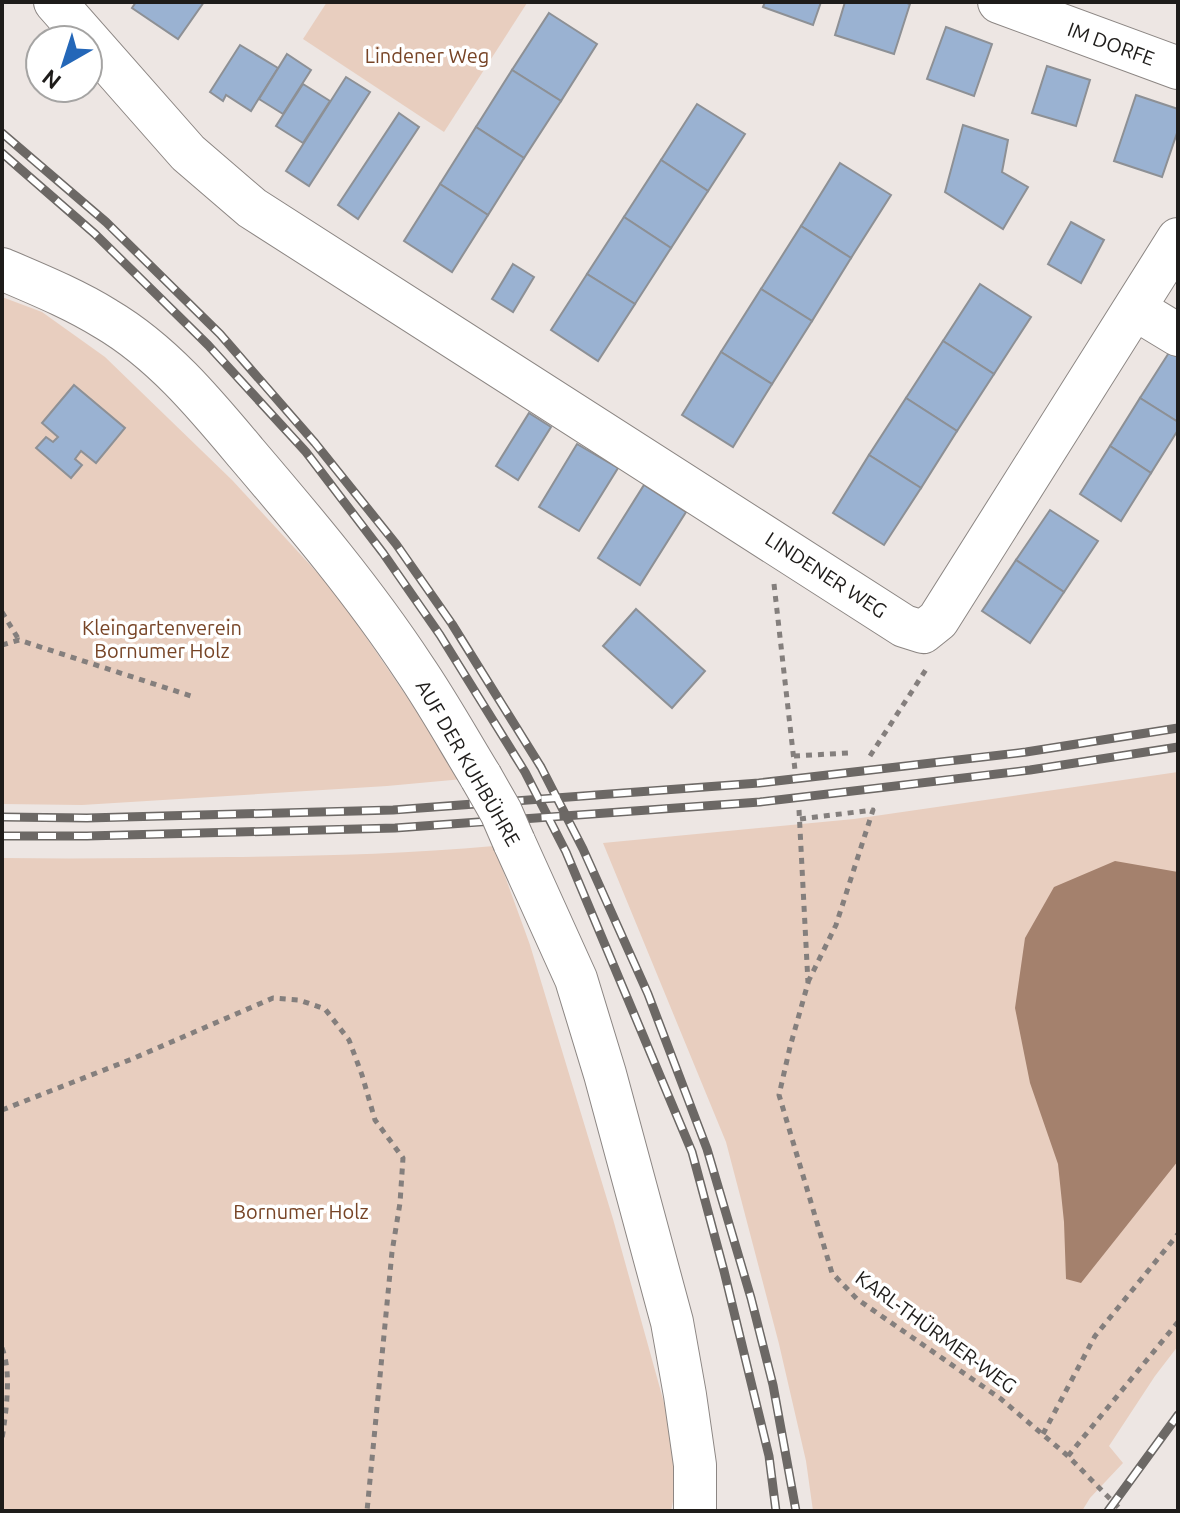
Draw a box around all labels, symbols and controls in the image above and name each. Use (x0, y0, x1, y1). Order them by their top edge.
street label: IM DORFE (1065, 17, 1158, 70)
north arrow (24, 24, 104, 104)
park label: Lindener Weg (365, 44, 489, 67)
text: N (37, 65, 65, 95)
street label: LINDENER WEG (761, 527, 891, 622)
park label: Kleingartenverein Bornumer Holz (82, 616, 242, 662)
street label: AUF DER KUHBÜHRE (411, 676, 525, 850)
park label: Bornumer Holz (233, 1200, 369, 1223)
street label: KARL-THÜRMER-WEG (851, 1266, 1021, 1398)

